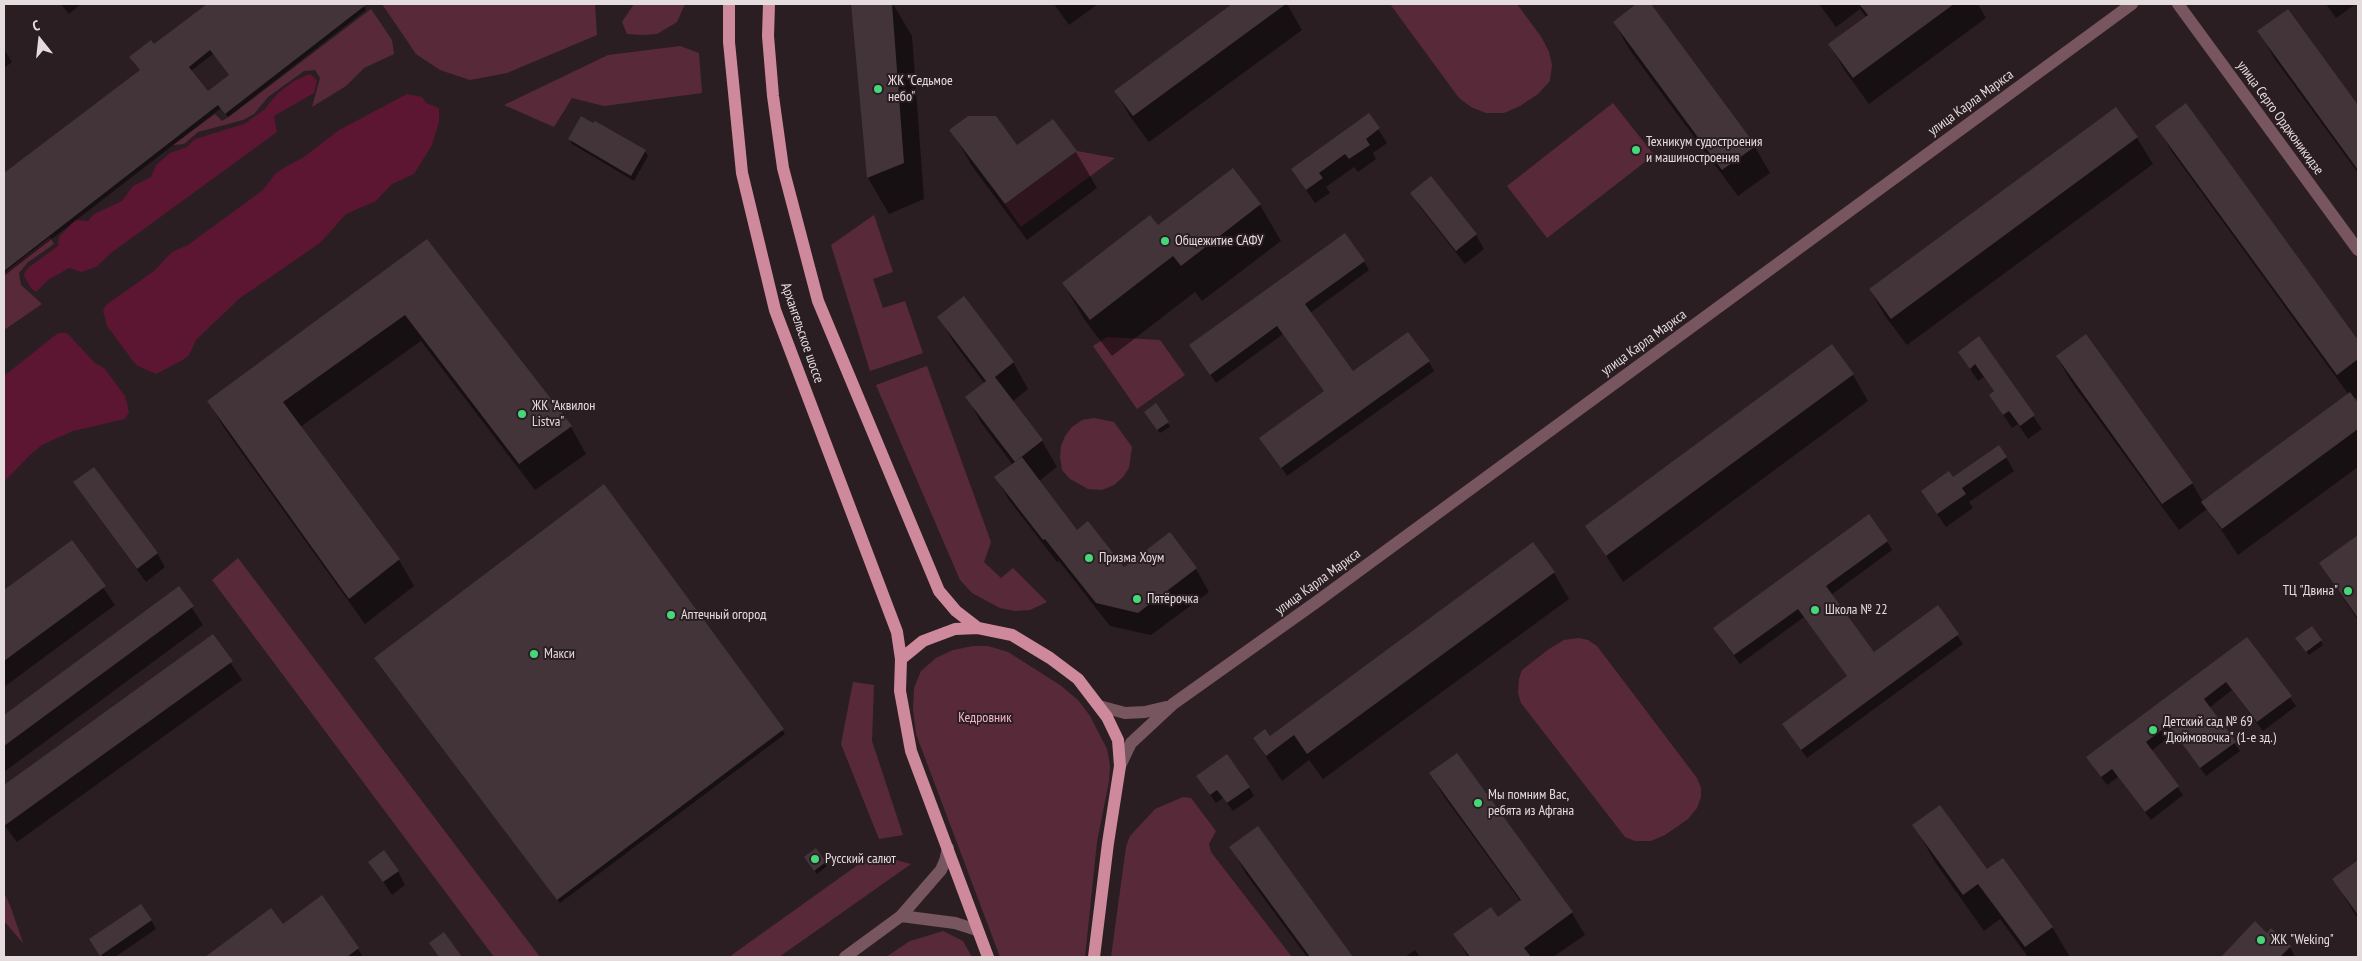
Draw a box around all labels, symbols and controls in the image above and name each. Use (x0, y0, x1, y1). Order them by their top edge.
north arrow (15, 15, 65, 65)
text: С (30, 16, 41, 35)
street label: улица Серго Орджоникидзе (2233, 58, 2327, 178)
street label: улица Карла Маркса (1925, 67, 2017, 139)
place label: ЖК "Седьмое небо" (888, 73, 953, 105)
marker: ЖК "Седьмое небо" (872, 83, 884, 95)
place label: Техникум судостроения и машиностроения (1646, 134, 1762, 166)
marker: Техникум судостроения и машиностроения (1630, 144, 1642, 156)
place label: Общежитие САФУ (1175, 233, 1263, 249)
marker: Общежитие САФУ (1159, 235, 1171, 247)
street label: Архангельское шоссе (777, 281, 827, 385)
street label: улица Карла Маркса (1598, 307, 1690, 379)
place label: ЖК "Аквилон Listva" (532, 398, 595, 431)
marker: ЖК "Аквилон Listva" (516, 408, 528, 420)
street label: улица Карла Маркса (1272, 546, 1364, 618)
place label: Призма Хоум (1099, 550, 1164, 566)
marker: Призма Хоум (1083, 552, 1095, 564)
place label: ТЦ "Двина" (2283, 583, 2338, 599)
marker: ТЦ "Двина" (2342, 585, 2354, 597)
place label: Пятёрочка (1147, 591, 1199, 607)
marker: Пятёрочка (1131, 593, 1143, 605)
place label: Школа № 22 (1825, 602, 1888, 618)
marker: Школа № 22 (1809, 604, 1821, 616)
place label: Аптечный огород (681, 607, 766, 623)
marker: Аптечный огород (665, 609, 677, 621)
place label: Макси (544, 646, 575, 662)
marker: Макси (528, 648, 540, 660)
park label: Кедровник (958, 710, 1012, 726)
place label: Детский сад № 69 "Дюймовочка" (1-е зд.) (2163, 714, 2276, 746)
marker: Детский сад № 69 "Дюймовочка" (1-е зд.) (2147, 724, 2159, 736)
place label: Мы помним Вас, ребята из Афгана (1488, 787, 1574, 820)
marker: Мы помним Вас, ребята из Афгана (1472, 797, 1484, 809)
place label: Русский салют (825, 851, 896, 867)
marker: Русский салют (809, 853, 821, 865)
place label: ЖК "Weking" (2271, 932, 2334, 948)
marker: ЖК "Weking" (2255, 934, 2267, 946)

